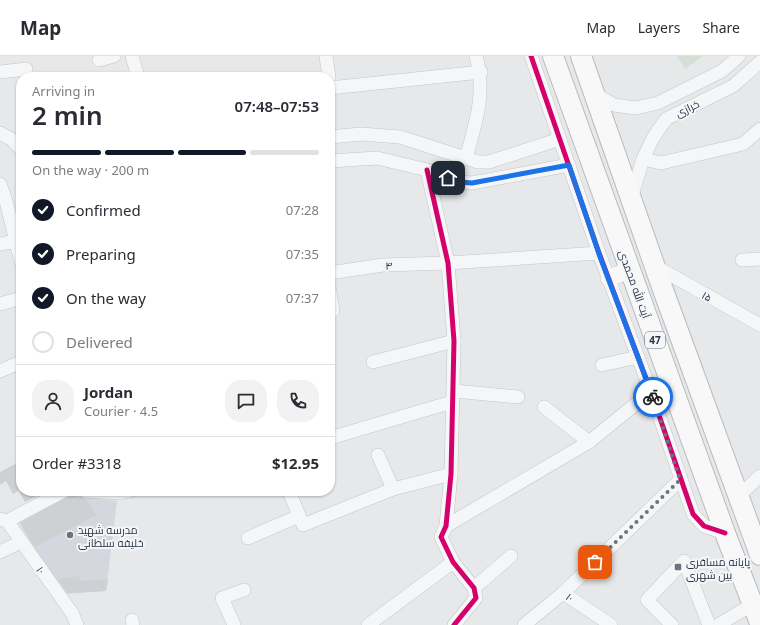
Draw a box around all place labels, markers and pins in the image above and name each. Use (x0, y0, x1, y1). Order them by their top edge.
pin (431, 161, 465, 195)
place label: مدرسه شهید خلیفه سلطانی (78, 522, 144, 550)
marker: مدرسه شهید خلیفه سلطانی (65, 530, 75, 540)
pin (578, 545, 612, 579)
place label: پایانه مسافری بین شهری (686, 554, 750, 582)
marker: پایانه مسافری بین شهری (673, 562, 683, 572)

